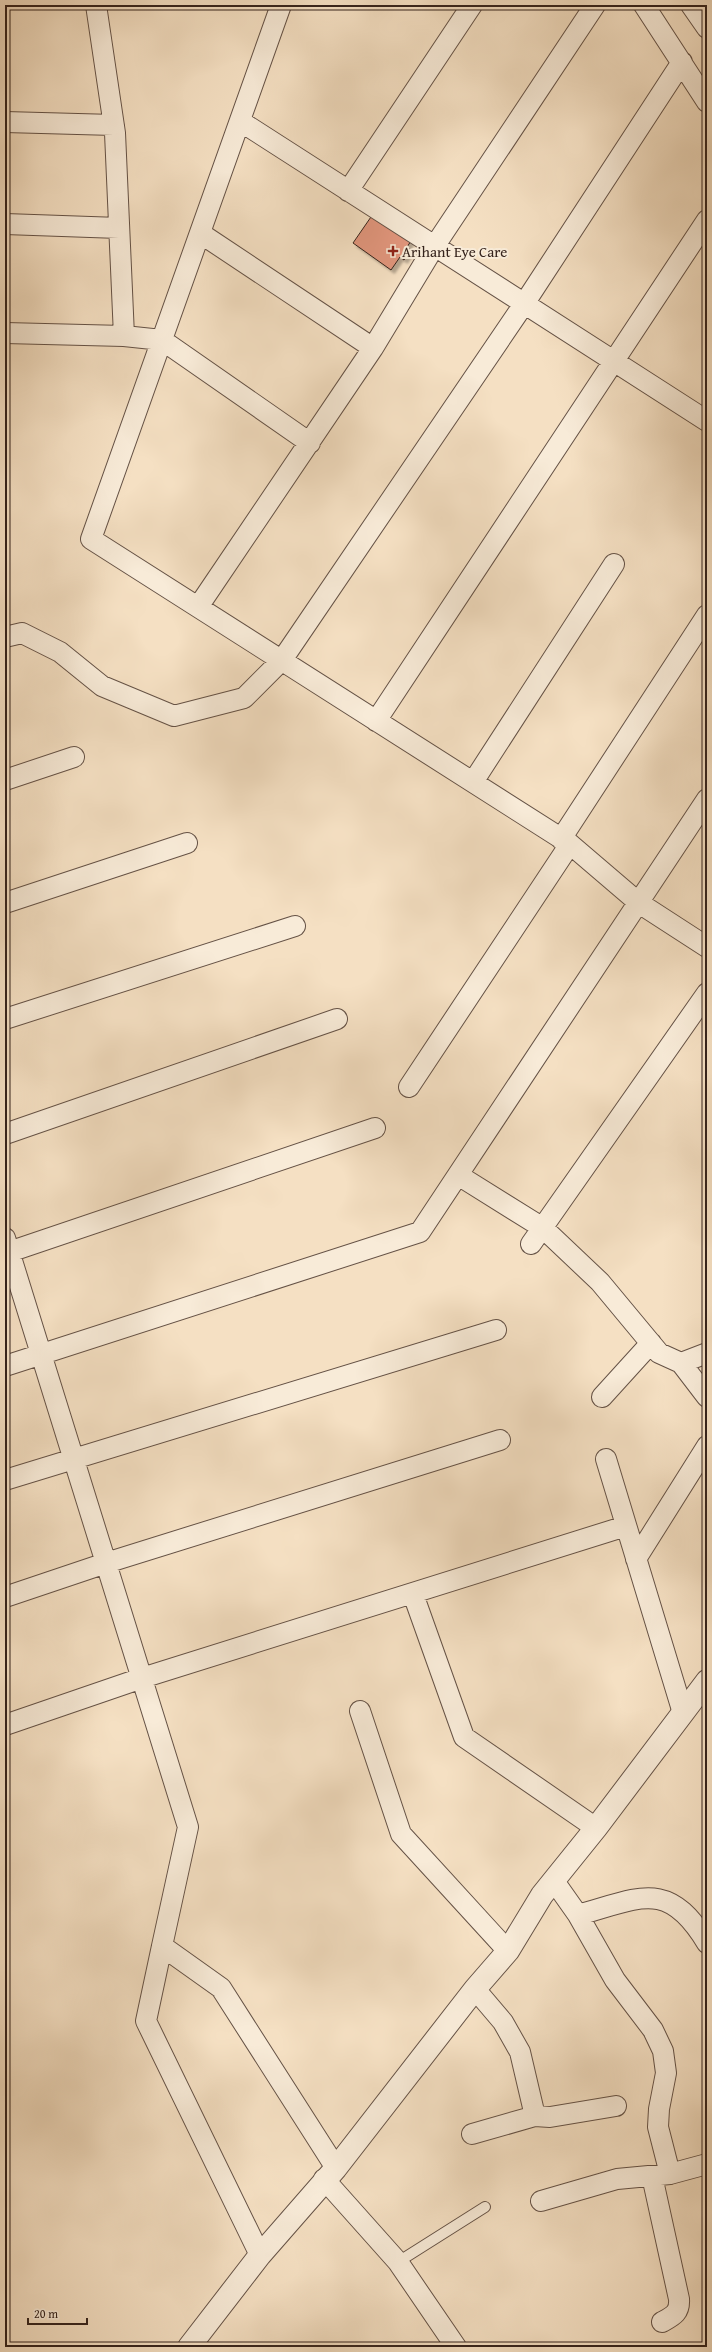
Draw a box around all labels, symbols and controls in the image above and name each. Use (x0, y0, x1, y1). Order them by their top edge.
place label: Arihant Eye Care (402, 241, 507, 262)
marker: Arihant Eye Care (387, 245, 399, 257)
scale bar (28, 2300, 87, 2326)
text: 20 m (34, 2305, 58, 2322)

